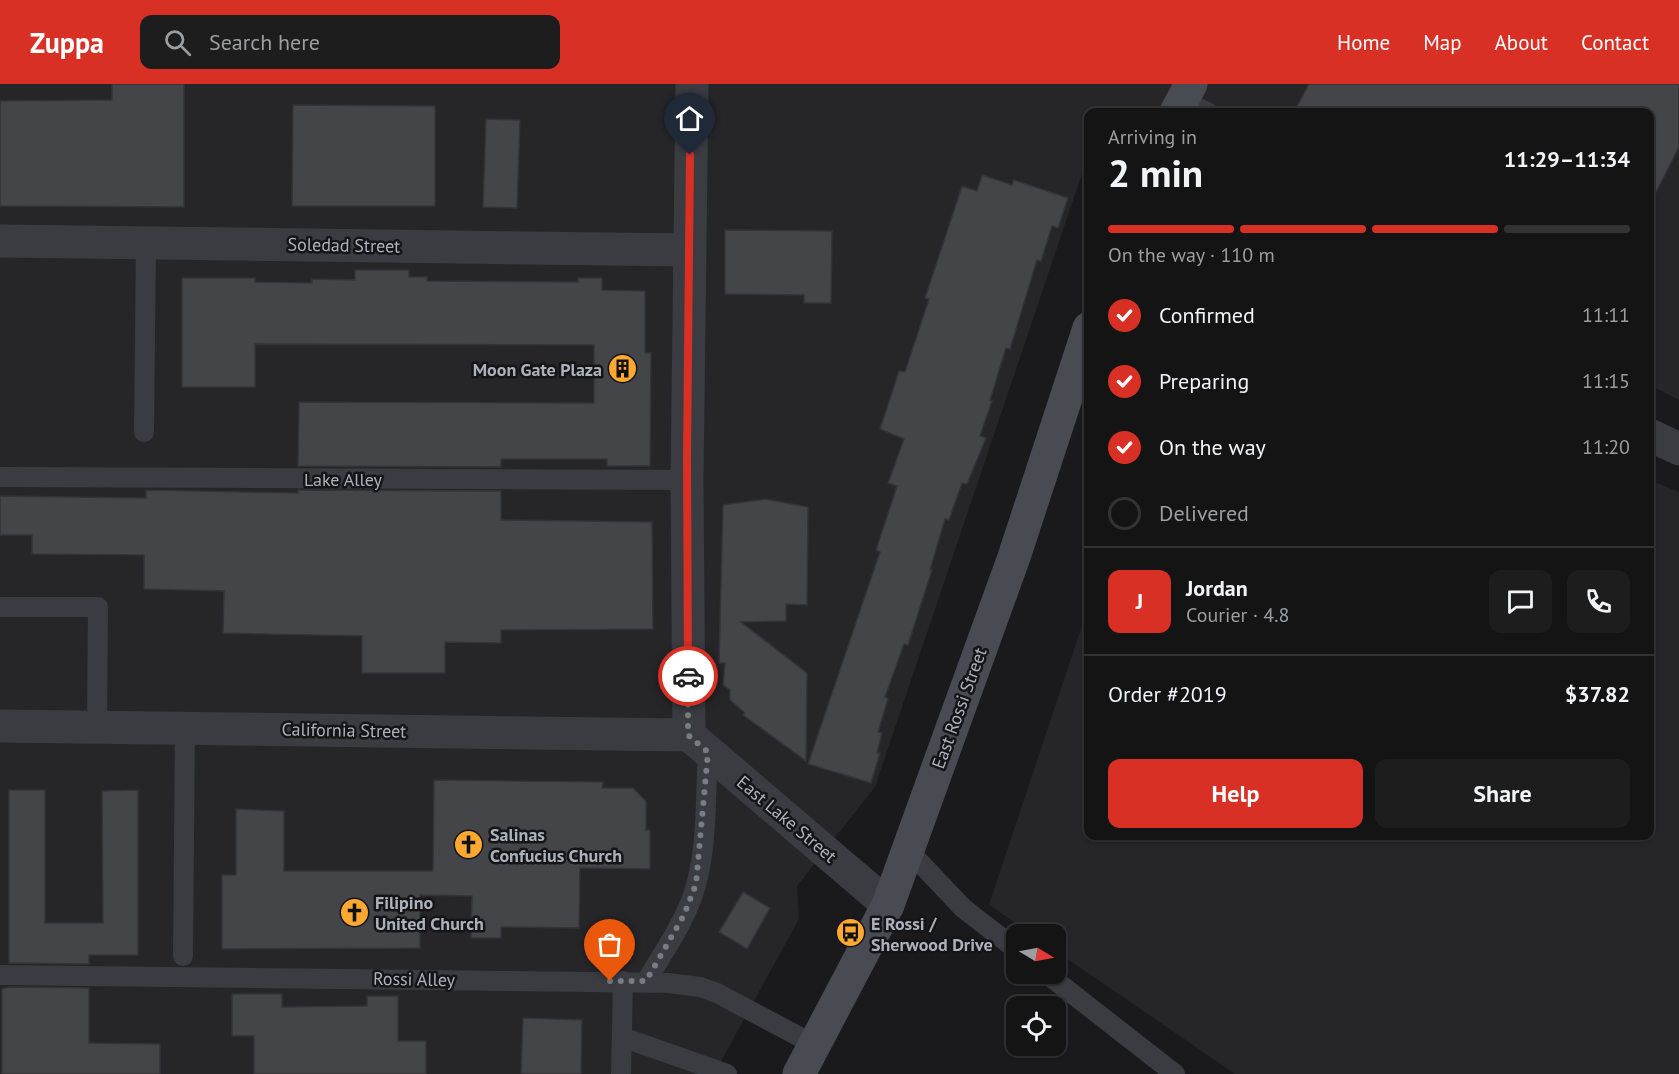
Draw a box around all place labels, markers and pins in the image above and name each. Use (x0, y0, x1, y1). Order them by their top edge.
pin (664, 93, 715, 155)
building icon: Moon Gate Plaza (607, 353, 639, 385)
place label: Moon Gate Plaza (473, 358, 602, 381)
place label: Salinas Confucius Church (490, 823, 622, 867)
church icon: Salinas Confucius Church (453, 828, 485, 860)
place label: Filipino United Church (375, 891, 484, 935)
church icon: Filipino United Church (338, 896, 370, 928)
place label: E Rossi / Sherwood Drive (871, 912, 993, 956)
bus stop icon: E Rossi / Sherwood Drive (834, 917, 866, 949)
pin (584, 919, 635, 981)

